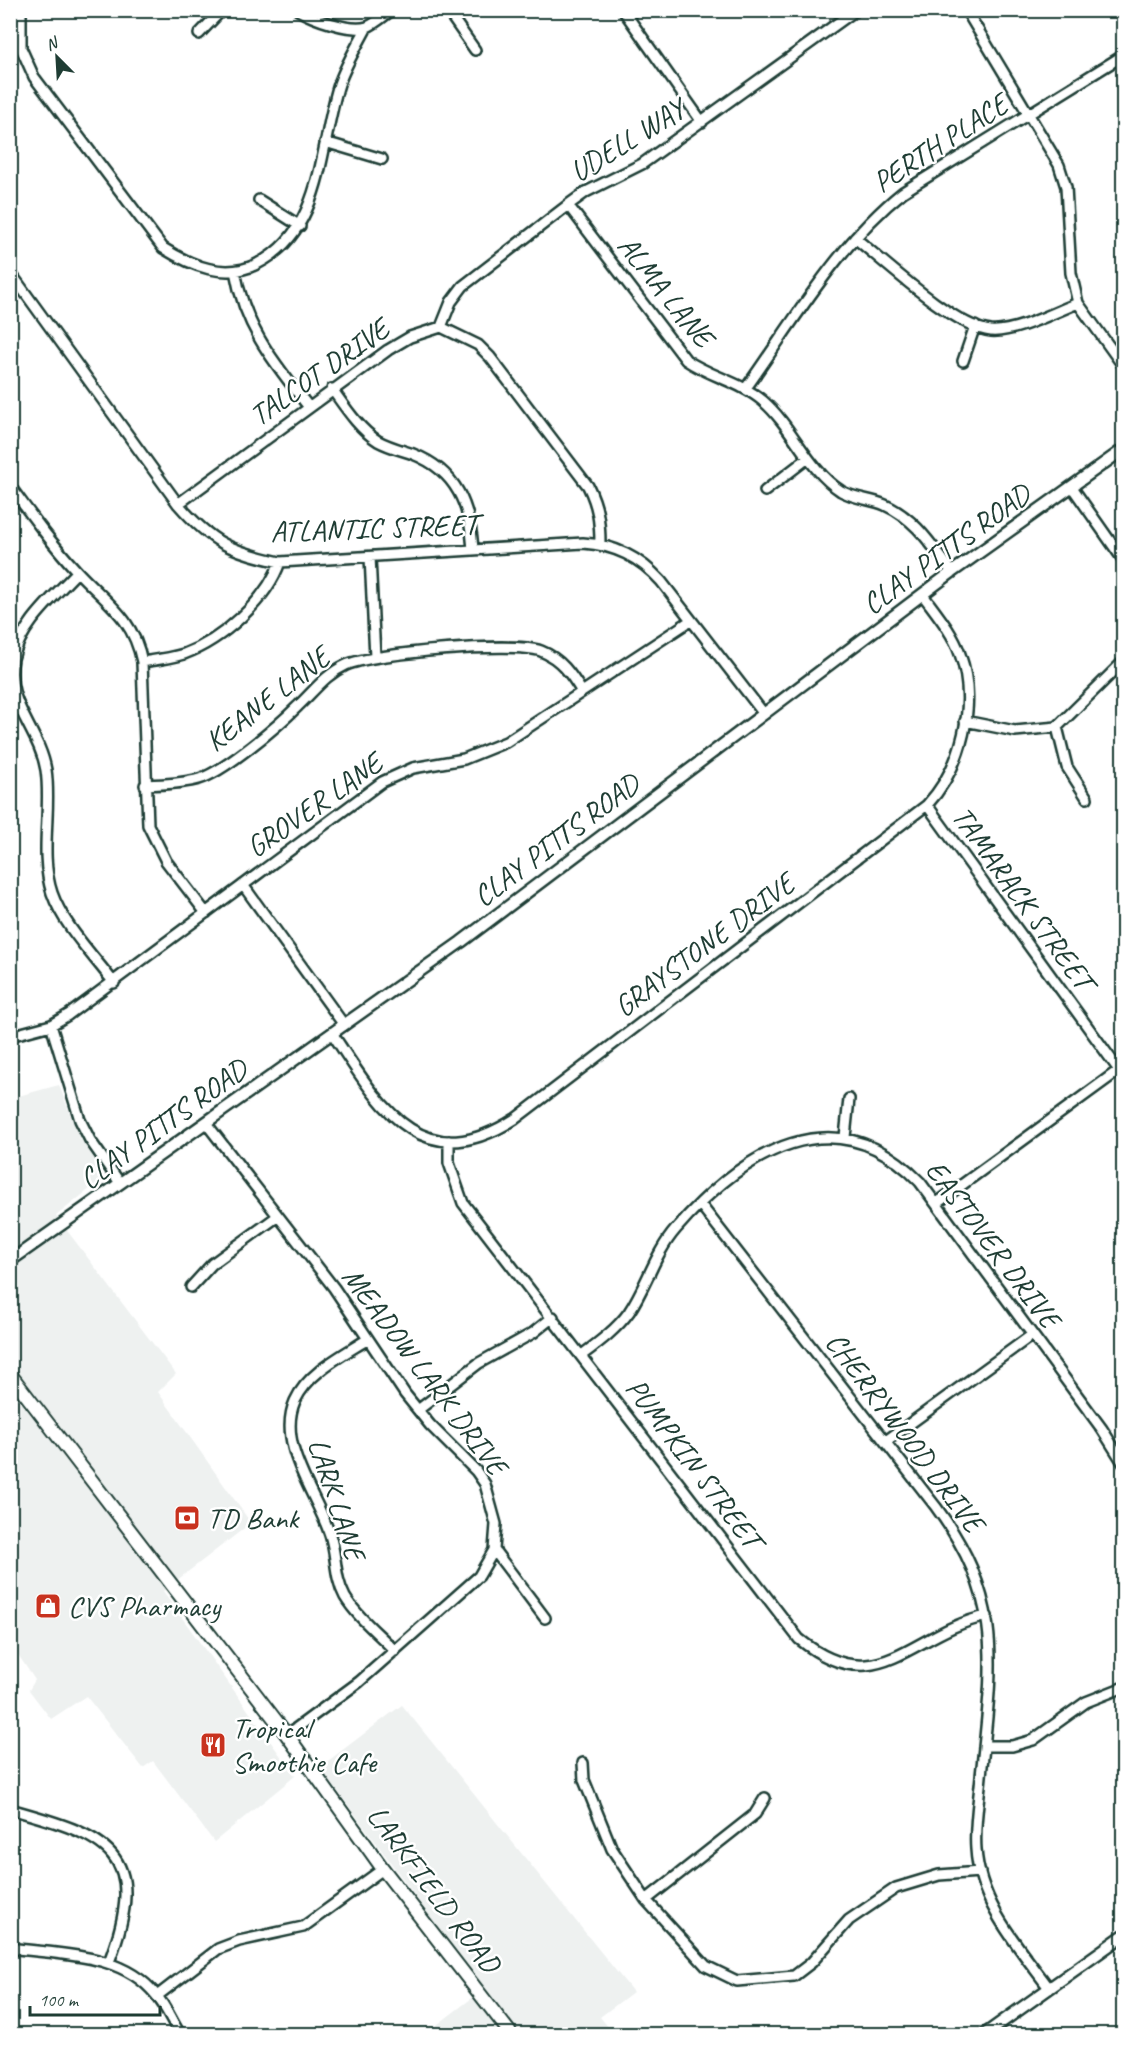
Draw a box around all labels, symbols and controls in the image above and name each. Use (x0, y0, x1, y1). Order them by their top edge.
north arrow (27, 27, 87, 87)
text: N (43, 32, 63, 55)
street label: PERTH PLACE (865, 83, 1018, 201)
street label: UDELL WAY (563, 87, 696, 190)
street label: ALMA LANE (610, 228, 725, 358)
street label: TALCOT DRIVE (242, 308, 400, 434)
street label: CLAY PITTS ROAD (855, 474, 1040, 623)
street label: ATLANTIC STREET (270, 505, 486, 551)
street label: KEANE LANE (197, 636, 340, 760)
street label: GROVER LANE (239, 742, 393, 866)
street label: CLAY PITTS ROAD (465, 763, 649, 915)
street label: TAMARACK STREET (944, 799, 1107, 1003)
street label: GRAYSTONE DRIVE (606, 863, 805, 1025)
street label: CLAY PITTS ROAD (72, 1049, 257, 1198)
street label: EASTOVER DRIVE (917, 1152, 1071, 1339)
street label: MEADOW LARK DRIVE (334, 1259, 518, 1486)
street label: CHERRYWOOD DRIVE (817, 1324, 995, 1543)
street label: PUMPKIN STREET (618, 1370, 775, 1562)
street label: LARK LANE (300, 1433, 376, 1568)
place label: TD Bank (207, 1499, 300, 1537)
bank icon: TD Bank (172, 1503, 202, 1533)
place label: CVS Pharmacy (68, 1587, 222, 1625)
shop icon: CVS Pharmacy (33, 1591, 63, 1621)
place label: Tropical Smoothie Cafe (232, 1709, 378, 1781)
restaurant icon: Tropical Smoothie Cafe (198, 1730, 228, 1760)
street label: LARKFIELD ROAD (359, 1798, 511, 1982)
scale bar (30, 1979, 160, 2017)
text: 100 m (39, 1989, 80, 2011)

